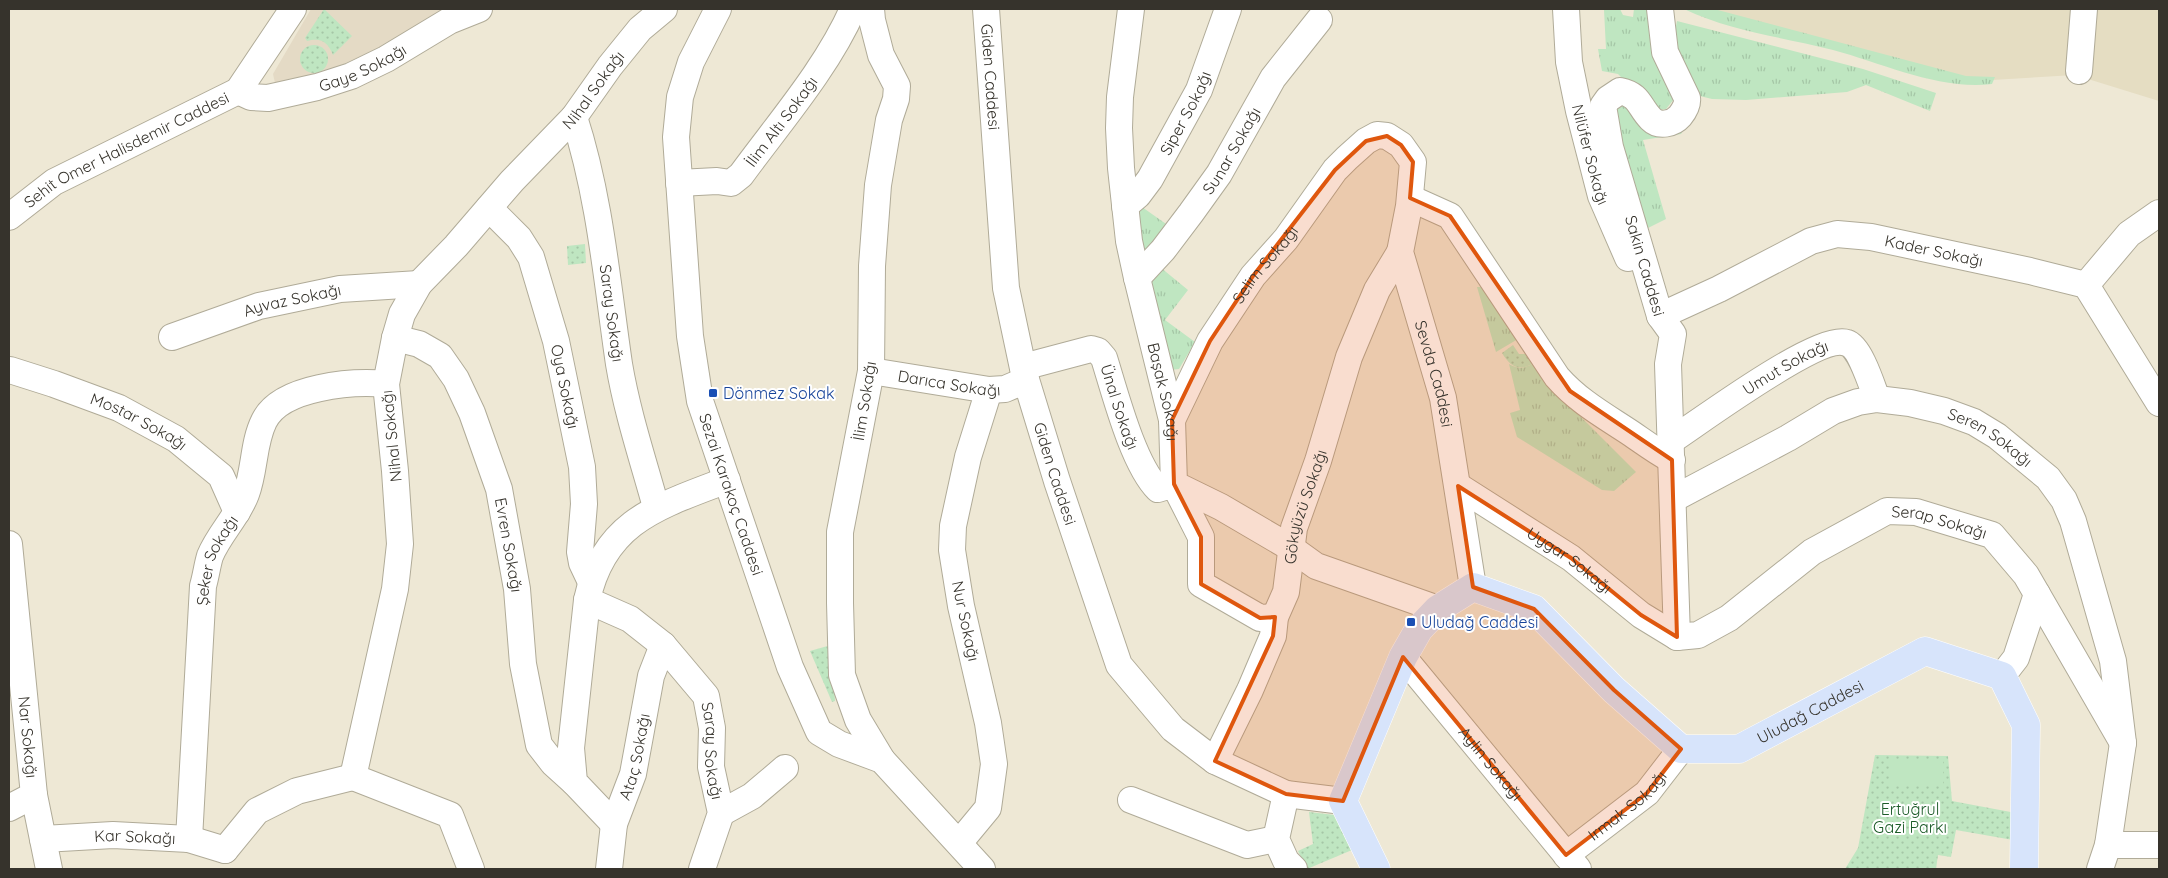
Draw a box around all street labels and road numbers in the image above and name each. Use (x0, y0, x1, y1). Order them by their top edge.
street label: Giden Caddesi (977, 23, 1005, 131)
street label: Gaye Sokağı (316, 39, 410, 96)
street label: Nihal Sokağı (558, 47, 628, 133)
street label: Siper Sokağı (1155, 68, 1215, 158)
street label: İlim Altı Sokağı (741, 72, 821, 171)
street label: Sehit Omer Halisdemir Caddesi (20, 87, 232, 212)
street label: Sunar Sokağı (1198, 103, 1265, 198)
street label: Nilüfer Sokağı (1568, 103, 1614, 208)
street label: Sakin Caddesi (1621, 213, 1669, 318)
street label: Selim Sokağı (1228, 222, 1302, 307)
street label: Kader Sokağı (1883, 230, 1985, 271)
street label: Saray Sokağı (596, 263, 629, 363)
street label: Ayvaz Sokağı (240, 279, 343, 321)
street label: Sevda Caddesi (1411, 318, 1457, 428)
street label: Umut Sokağı (1739, 335, 1831, 399)
street label: Başak Sokağı (1143, 340, 1183, 441)
street label: Oya Sokağı (547, 342, 584, 431)
street label: İlim Sokağı (848, 360, 880, 442)
street label: Ünal Sokağı (1096, 362, 1143, 453)
street label: Darıca Sokağı (896, 365, 1001, 400)
street label: Mostar Sokağı (88, 388, 192, 454)
street label: Nihal Sokağı (376, 389, 406, 483)
street label: Seren Sokağı (1945, 403, 2036, 471)
street label: Sezai Karakoç Caddesi (695, 411, 768, 578)
street label: Giden Caddesi (1030, 420, 1081, 528)
street label: Gökyüzü Sokağı (1280, 447, 1331, 565)
street label: Evren Sokağı (491, 496, 527, 593)
street label: Serap Sokağı (1891, 501, 1989, 543)
street label: Şeker Sokağı (192, 511, 242, 606)
street label: Uygar Sokağı (1523, 523, 1616, 598)
street label: Nur Sokağı (948, 579, 984, 663)
street label: Uludağ Caddesi (1753, 675, 1867, 748)
street label: Nar Sokağı (14, 695, 42, 779)
street label: Saray Sokağı (697, 700, 728, 801)
street label: Ataç Sokağı (614, 712, 654, 803)
street label: Aylin Sokağı (1454, 722, 1527, 805)
street label: Irmak Sokağı (1584, 766, 1671, 845)
street label: Kar Sokağı (94, 825, 176, 848)

